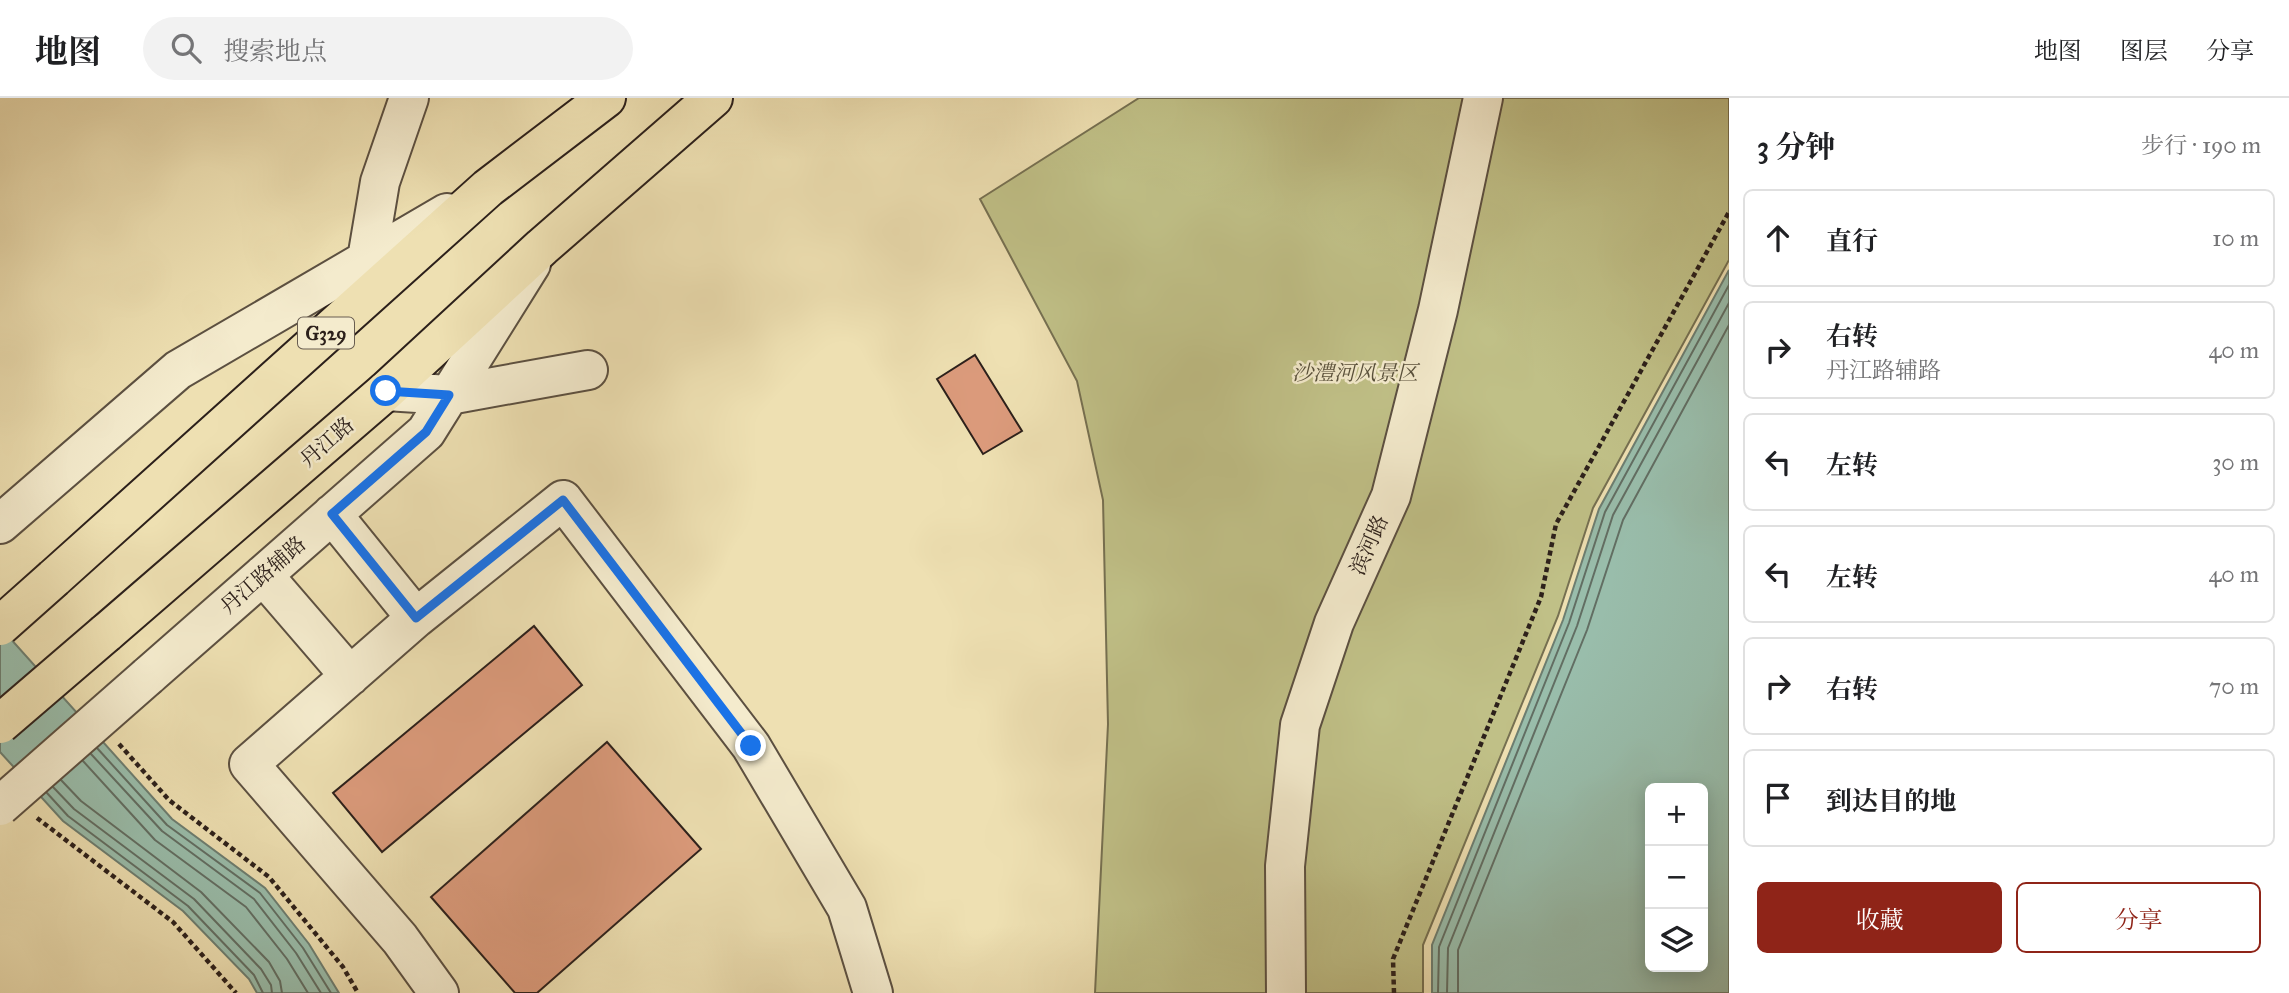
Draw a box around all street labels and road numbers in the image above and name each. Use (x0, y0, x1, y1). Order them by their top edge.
road number: G329 (298, 317, 354, 348)
street label: 丹江路 (295, 412, 359, 472)
street label: 滨河路 (1344, 511, 1394, 579)
street label: 丹江路辅路 (215, 531, 311, 619)

